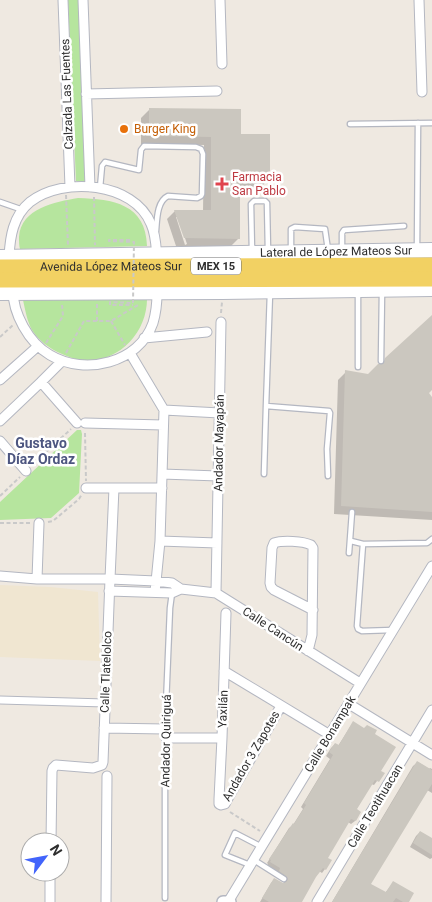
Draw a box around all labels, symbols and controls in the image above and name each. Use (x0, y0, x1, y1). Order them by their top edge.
street label: Calzada Las Fuentes (58, 38, 76, 150)
place label: Burger King (134, 122, 196, 136)
marker: Burger King (118, 123, 130, 135)
place label: Farmacia San Pablo (232, 170, 286, 198)
marker: Farmacia San Pablo (216, 178, 228, 190)
street label: Lateral de López Mateos Sur (260, 243, 412, 260)
road number: MEX 15 (191, 258, 241, 274)
street label: Avenida López Mateos Sur (40, 259, 182, 274)
street label: Andador Mayapán (211, 394, 227, 492)
district label: Gustavo Díaz Ordaz (7, 435, 75, 467)
street label: Calle Cancún (240, 604, 306, 654)
street label: Calle Tlatelolco (98, 631, 114, 713)
street label: Yaxilán (215, 690, 231, 728)
street label: Calle Bonampak (302, 692, 359, 775)
street label: Andador Quiriguá (158, 694, 174, 788)
street label: Andador 3 Zapotes (219, 708, 283, 804)
street label: Calle Teotihuacan (345, 762, 405, 850)
north arrow (20, 832, 70, 882)
text: N (47, 842, 65, 859)

